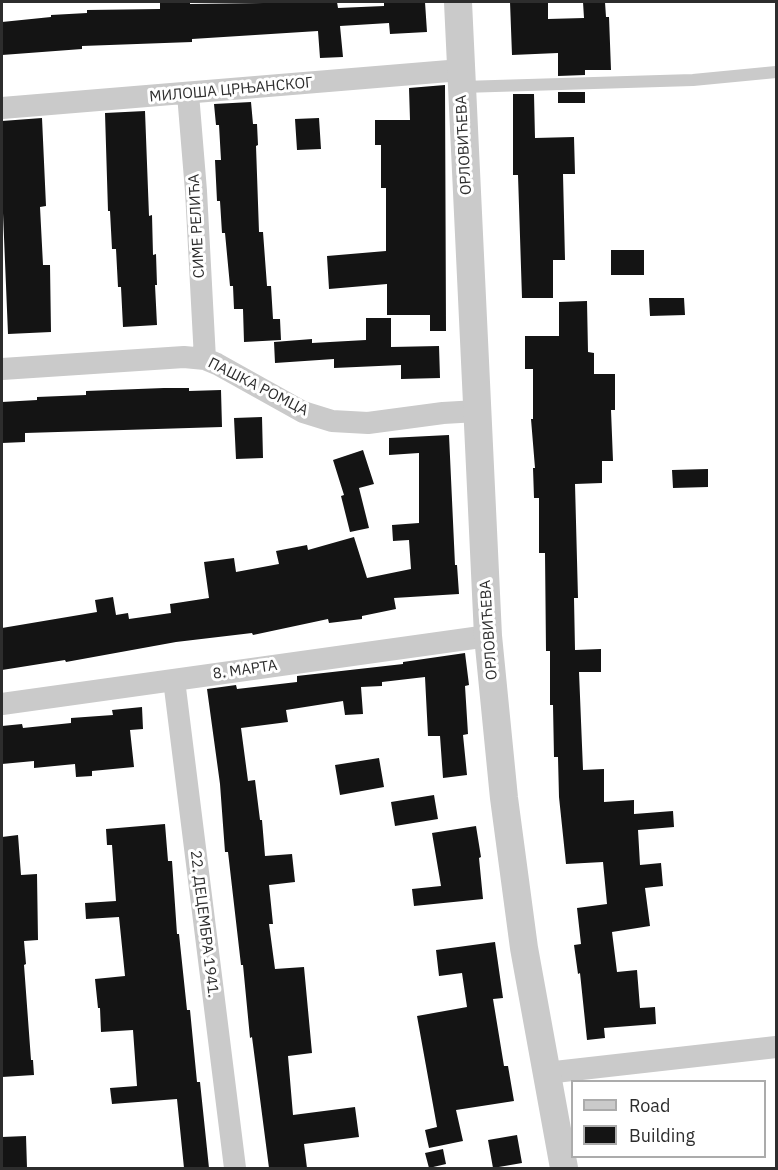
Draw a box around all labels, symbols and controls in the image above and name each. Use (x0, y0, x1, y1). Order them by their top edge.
street label: МИЛОША ЦРЊАНСКОГ (149, 74, 313, 106)
street label: ОРЛОВИЋЕВА (452, 94, 476, 196)
street label: СИМЕ РЕЛИЋА (185, 173, 209, 279)
street label: ПАШКА РОМЦА (205, 354, 311, 420)
street label: ОРЛОВИЋЕВА (477, 579, 501, 681)
street label: 8. МАРТА (212, 657, 278, 683)
street label: 22. ДЕЦЕМБРА 1941. (186, 849, 222, 999)
legend (571, 1080, 766, 1158)
text: Road (629, 1094, 670, 1117)
text: Building (629, 1124, 695, 1147)

